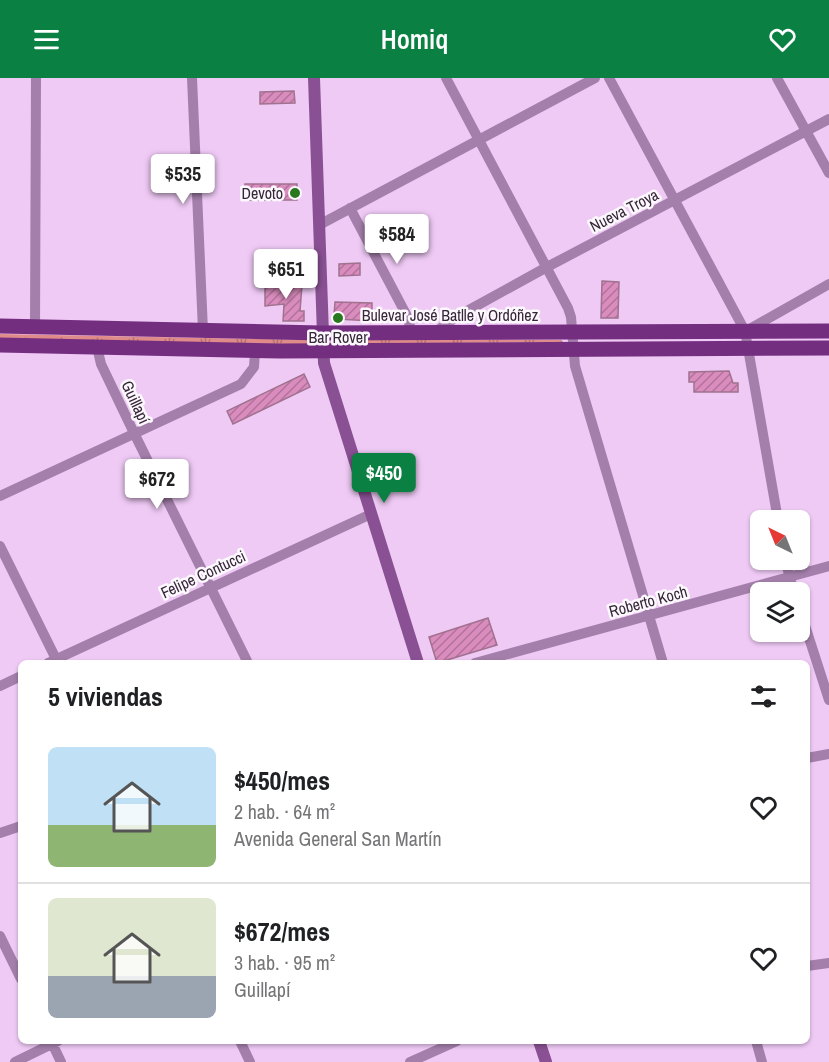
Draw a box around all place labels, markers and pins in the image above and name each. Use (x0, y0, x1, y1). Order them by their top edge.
pin: $535 (147, 154, 219, 205)
place label: Devoto (241, 182, 283, 204)
marker: Devoto (288, 186, 302, 200)
pin: $584 (361, 214, 433, 265)
pin: $651 (250, 249, 322, 300)
marker: Bar Rover (331, 311, 345, 325)
place label: Bar Rover (308, 326, 368, 348)
pin: $450 (348, 453, 420, 504)
pin: $672 (121, 459, 193, 510)

